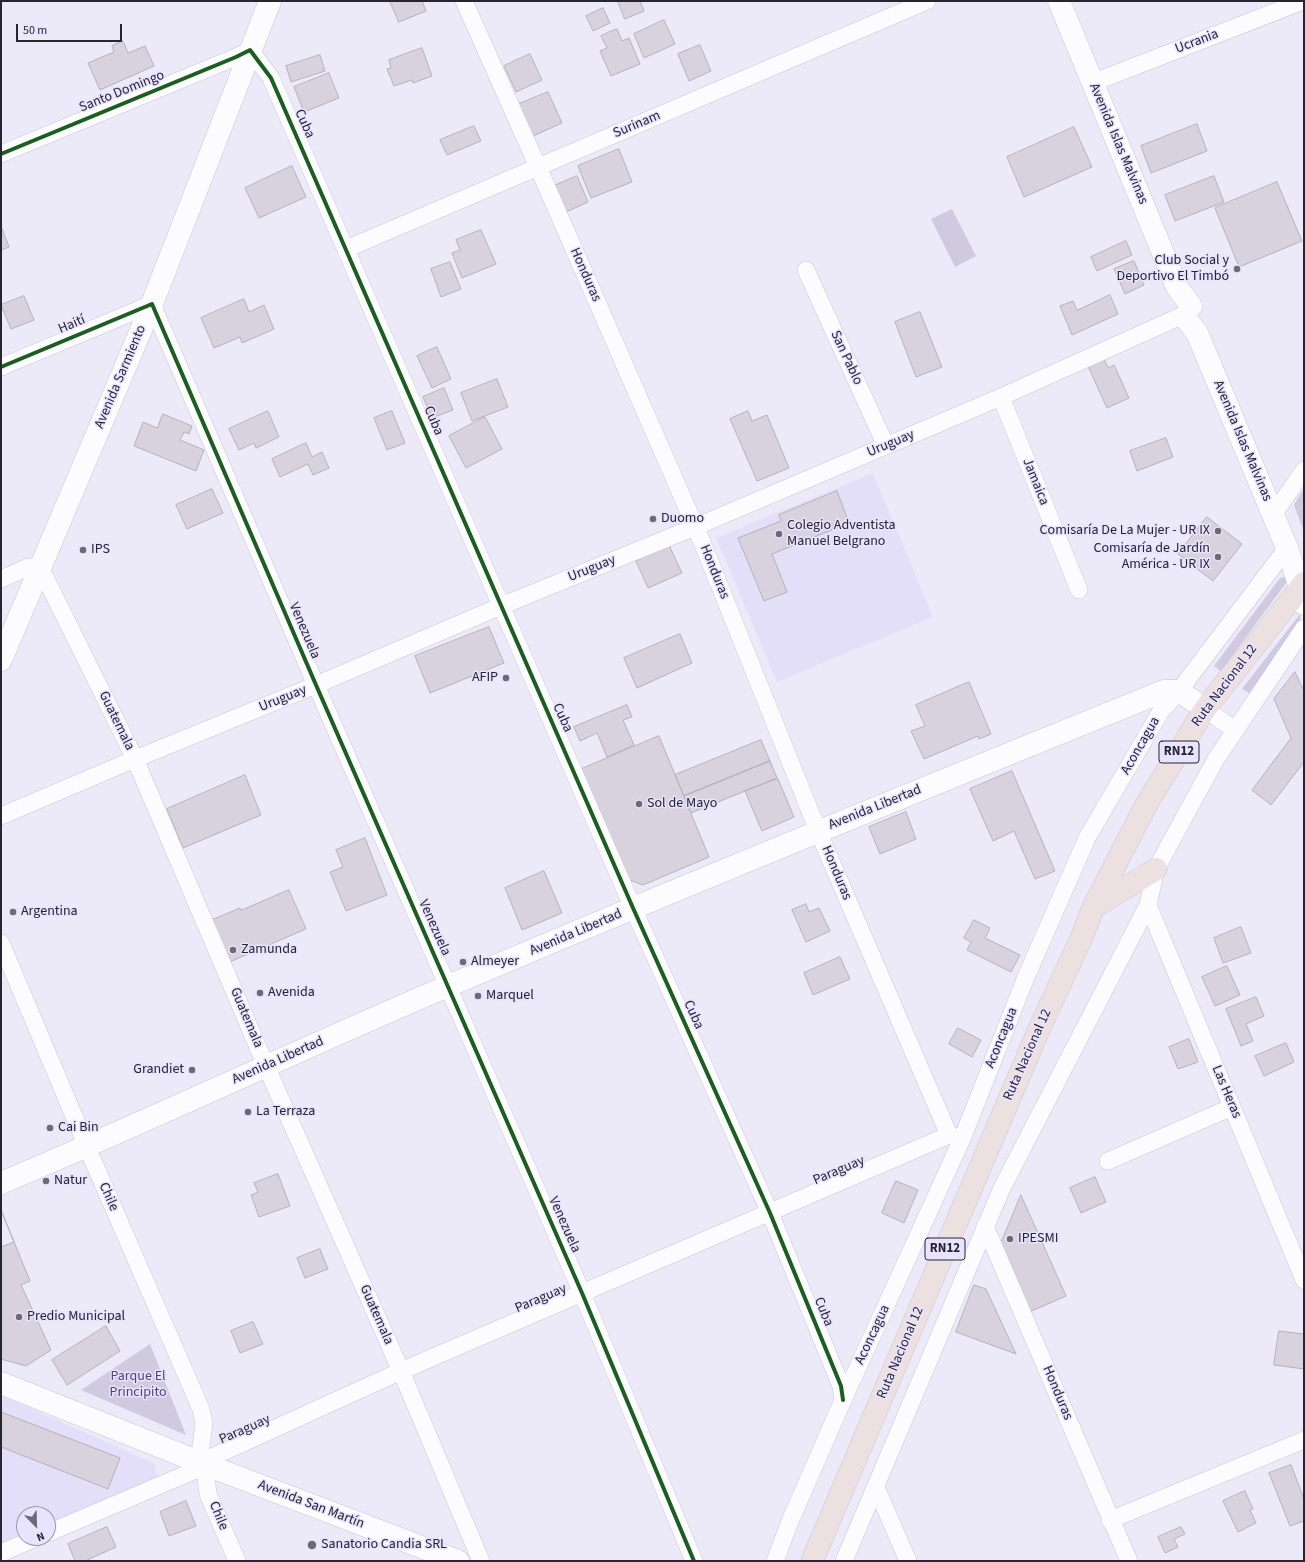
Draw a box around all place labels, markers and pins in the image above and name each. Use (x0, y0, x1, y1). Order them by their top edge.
place label: Club Social y Deportivo El Timbó (1117, 253, 1229, 286)
marker: Club Social y Deportivo El Timbó (1232, 264, 1242, 274)
place label: Duomo (661, 511, 704, 527)
marker: Duomo (648, 514, 658, 524)
place label: Colegio Adventista Manuel Belgrano (787, 518, 896, 550)
place label: Comisaría De La Mujer - UR IX (1040, 523, 1210, 539)
marker: Comisaría De La Mujer - UR IX (1213, 526, 1223, 536)
marker: Colegio Adventista Manuel Belgrano (774, 529, 784, 539)
place label: Comisaría de Jardín América - UR IX (1093, 541, 1210, 574)
place label: IPS (91, 542, 110, 558)
marker: IPS (78, 545, 88, 555)
marker: Comisaría de Jardín América - UR IX (1213, 552, 1223, 562)
place label: AFIP (472, 670, 498, 686)
marker: AFIP (501, 673, 511, 683)
place label: Sol de Mayo (647, 796, 717, 812)
marker: Sol de Mayo (634, 799, 644, 809)
place label: Argentina (21, 904, 78, 920)
marker: Argentina (8, 907, 18, 917)
place label: Zamunda (241, 942, 297, 958)
marker: Zamunda (228, 945, 238, 955)
place label: Almeyer (471, 954, 519, 970)
marker: Almeyer (458, 957, 468, 967)
place label: Avenida (268, 985, 315, 1001)
marker: Avenida (255, 988, 265, 998)
place label: Marquel (486, 988, 534, 1004)
marker: Marquel (473, 991, 483, 1001)
place label: Grandiet (133, 1062, 184, 1078)
marker: Grandiet (187, 1065, 197, 1075)
place label: La Terraza (256, 1104, 315, 1120)
marker: La Terraza (243, 1107, 253, 1117)
place label: Cai Bin (58, 1120, 99, 1136)
marker: Cai Bin (45, 1123, 55, 1133)
place label: Natur (54, 1173, 87, 1189)
marker: Natur (41, 1176, 51, 1186)
place label: IPESMI (1018, 1231, 1058, 1247)
marker: IPESMI (1005, 1234, 1015, 1244)
place label: Predio Municipal (27, 1309, 125, 1325)
marker: Predio Municipal (14, 1312, 24, 1322)
place label: Sanatorio Candia SRL (321, 1537, 447, 1553)
marker: Sanatorio Candia SRL (306, 1539, 318, 1551)

